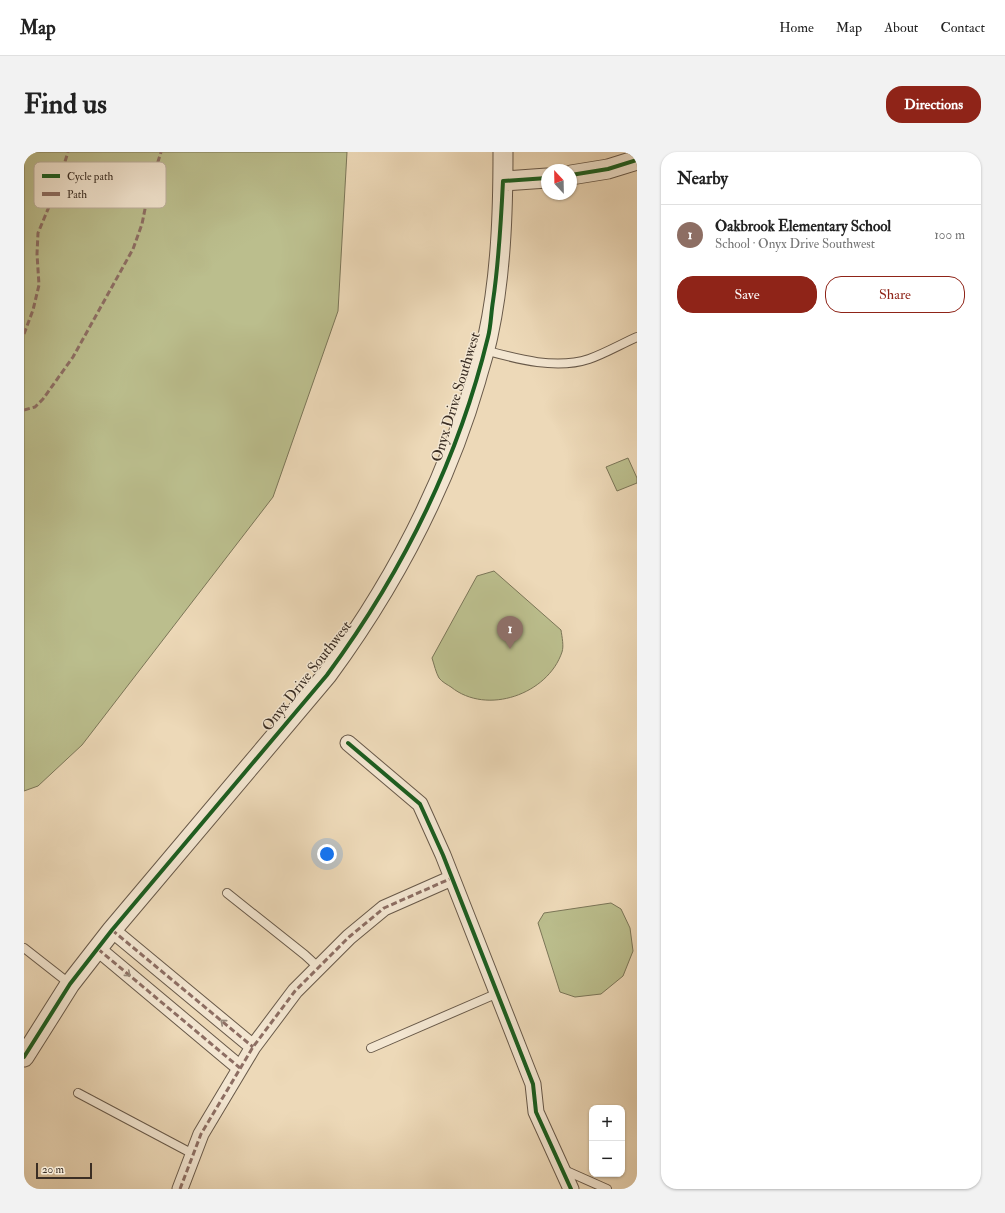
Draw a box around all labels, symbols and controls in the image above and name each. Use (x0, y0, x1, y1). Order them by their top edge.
text: Map (20, 16, 56, 40)
text: Home (779, 19, 814, 36)
text: Map (836, 19, 862, 36)
text: About (884, 19, 918, 36)
text: Contact (940, 19, 985, 36)
button: Directions (886, 86, 981, 123)
text: Find us (24, 87, 107, 122)
legend (34, 162, 166, 208)
north arrow (541, 164, 577, 200)
text: Nearby (677, 168, 728, 189)
text: Cycle path (67, 170, 113, 184)
text: Path (67, 188, 87, 201)
text: Oakbrook Elementary School (715, 217, 891, 236)
text: 1 (688, 227, 692, 243)
text: 100 m (934, 227, 965, 243)
text: School · Onyx Drive Southwest (715, 236, 875, 252)
button: Save (677, 276, 817, 313)
button: Share (825, 276, 965, 313)
street label: Onyx Drive Southwest (427, 330, 485, 464)
pin: 1 (497, 616, 523, 649)
street label: Onyx Drive Southwest (258, 617, 356, 735)
your location (317, 844, 337, 864)
one-way arrow (123, 969, 130, 976)
one-way arrow (220, 1020, 227, 1027)
map controls (589, 1105, 625, 1177)
button: + (589, 1105, 625, 1141)
button: − (589, 1141, 625, 1177)
scale bar (36, 1161, 92, 1180)
text: 20 m (42, 1163, 64, 1176)

